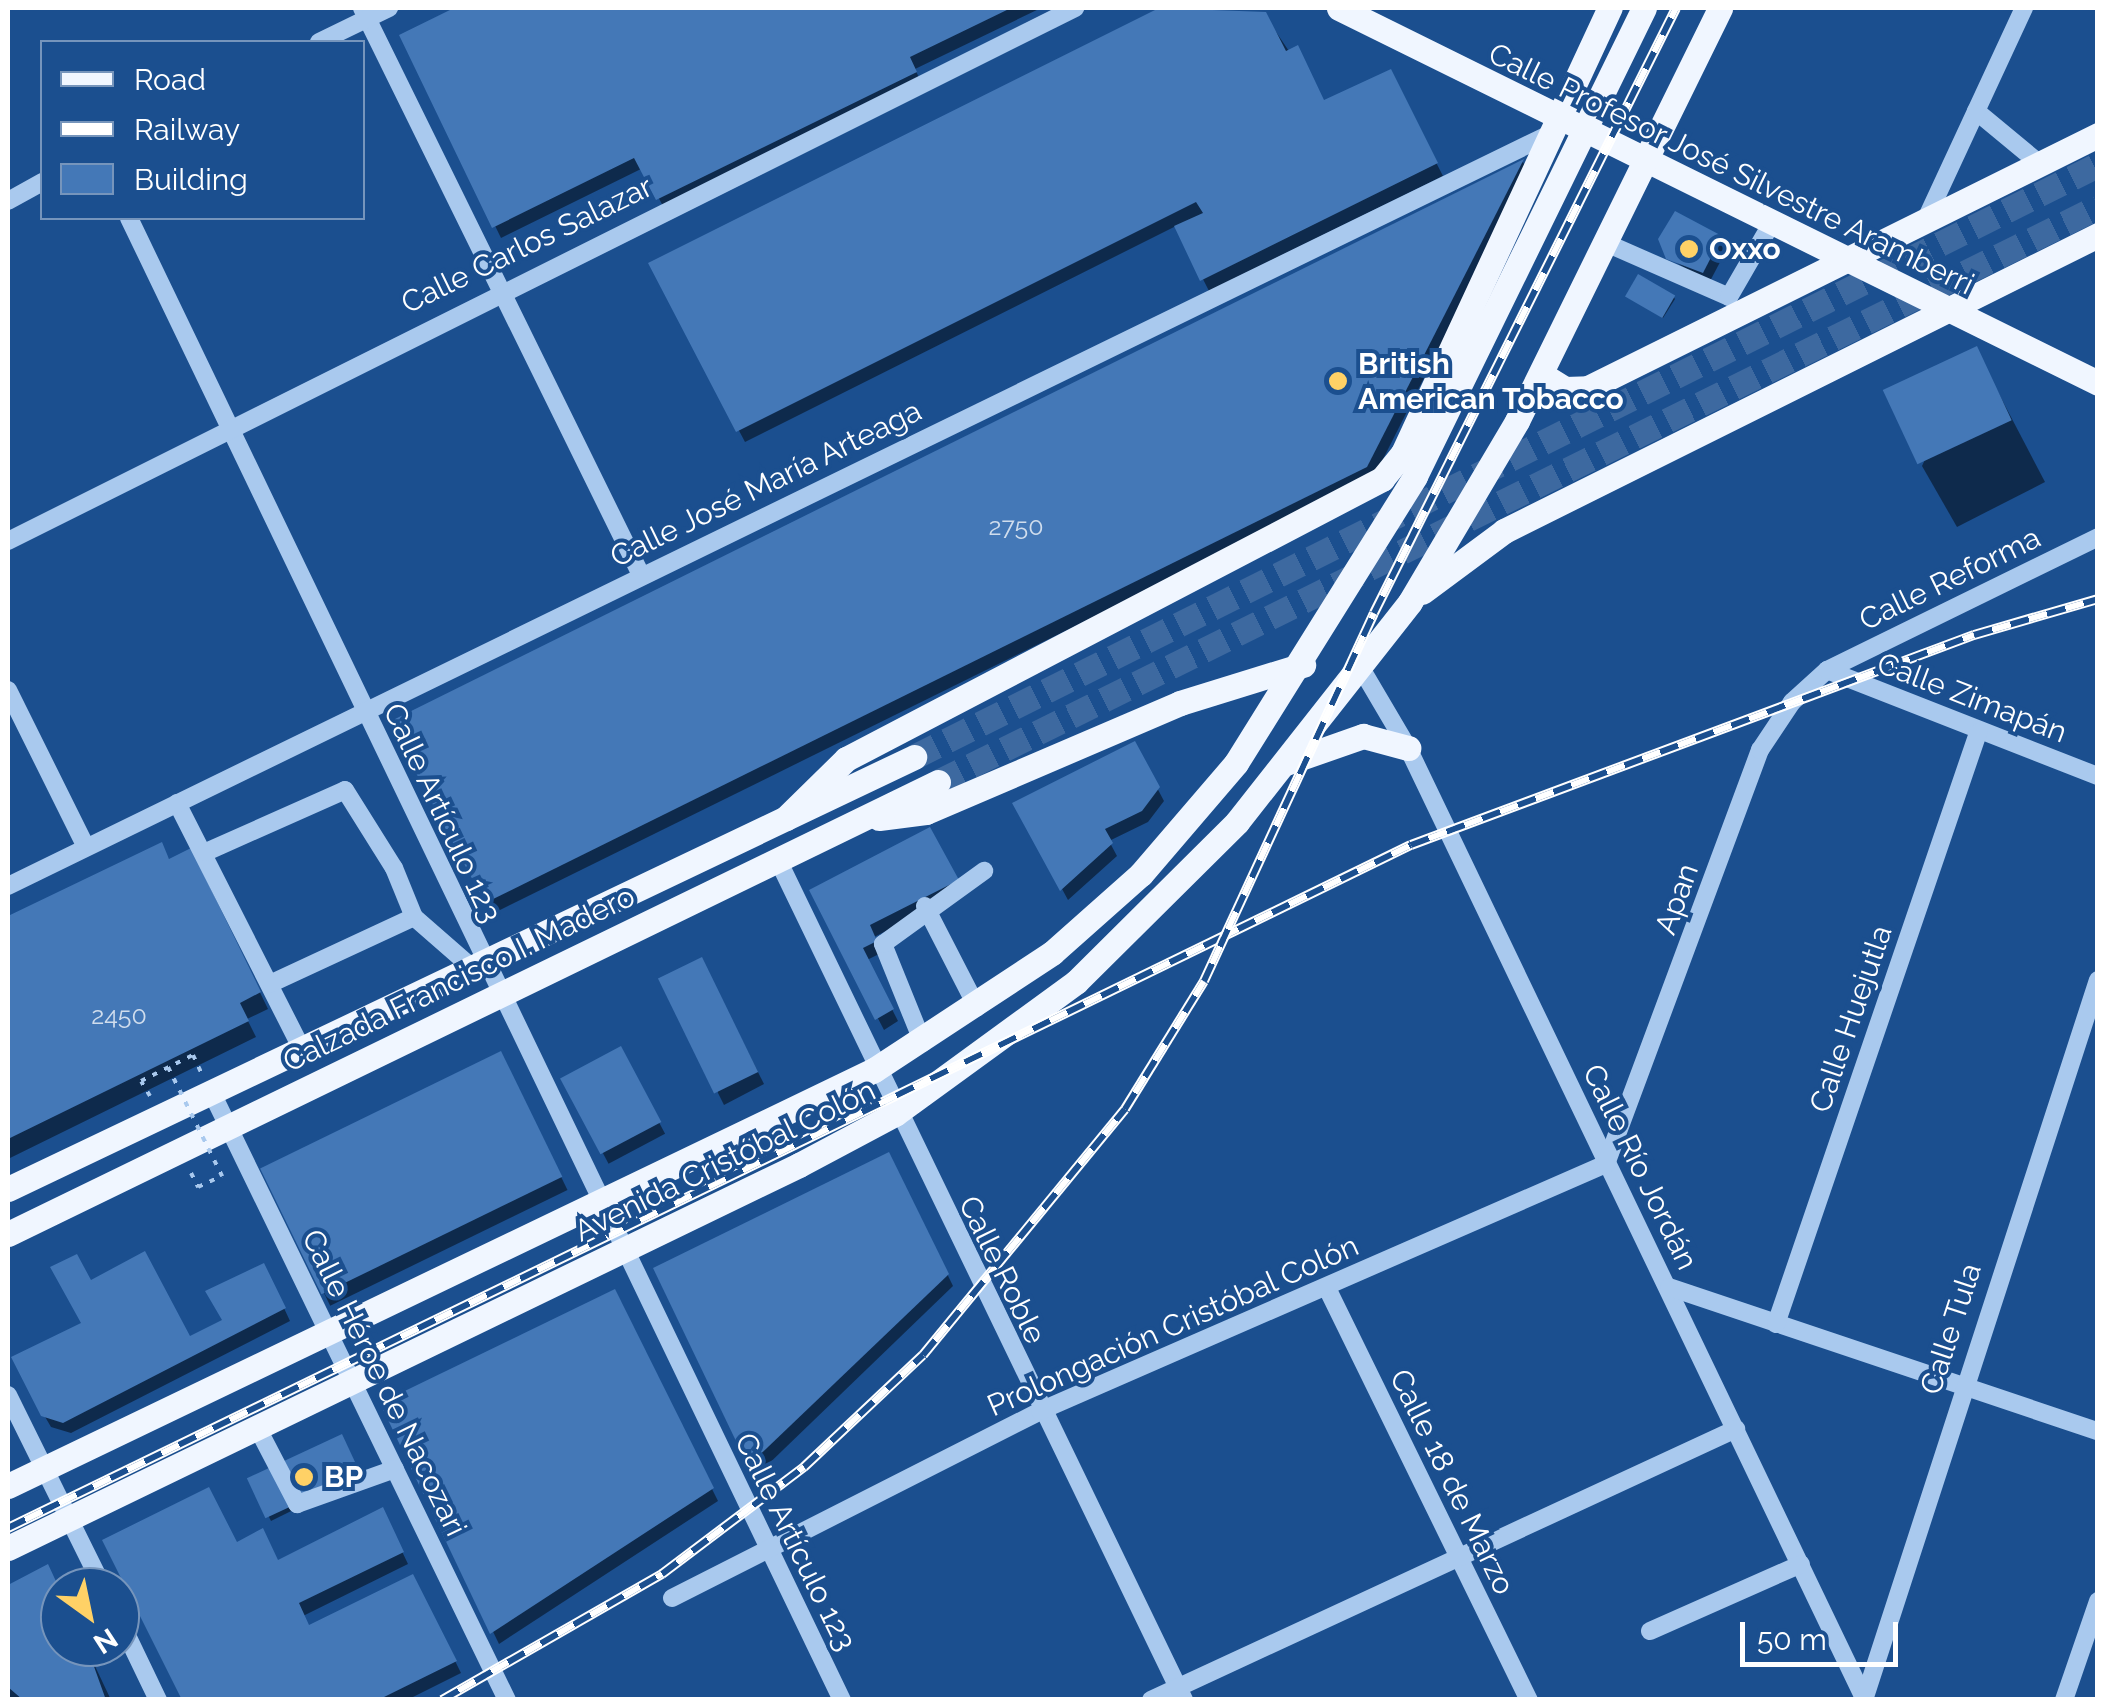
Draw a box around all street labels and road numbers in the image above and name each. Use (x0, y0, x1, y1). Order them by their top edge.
street label: Calle Profesor José Silvestre Aramberri (1481, 35, 1981, 303)
street label: Calle Carlos Salazar (396, 169, 658, 321)
street label: Calle José María Arteaga (604, 393, 928, 575)
street label: Calle Reforma (1854, 520, 2046, 638)
street label: Calle Zimapán (1872, 645, 2072, 751)
street label: Calle Artículo 123 (375, 697, 509, 929)
street label: Apan (1648, 859, 1706, 939)
street label: Calzada Francisco I. Madero (277, 878, 641, 1080)
street label: Calle Huejutla (1802, 921, 1900, 1117)
street label: Calle Río Jordán (1575, 1058, 1705, 1276)
street label: Avenida Cristóbal Colón (568, 1072, 882, 1250)
street label: Calle Roble (951, 1190, 1053, 1350)
street label: Calle Héroe de Nacozari (294, 1224, 474, 1542)
street label: Prolongación Cristóbal Colón (981, 1228, 1365, 1424)
street label: Calle Tula (1913, 1258, 1989, 1400)
street label: Calle 18 de Marzo (1382, 1364, 1522, 1600)
street label: Calle Artículo 123 (727, 1427, 863, 1657)

